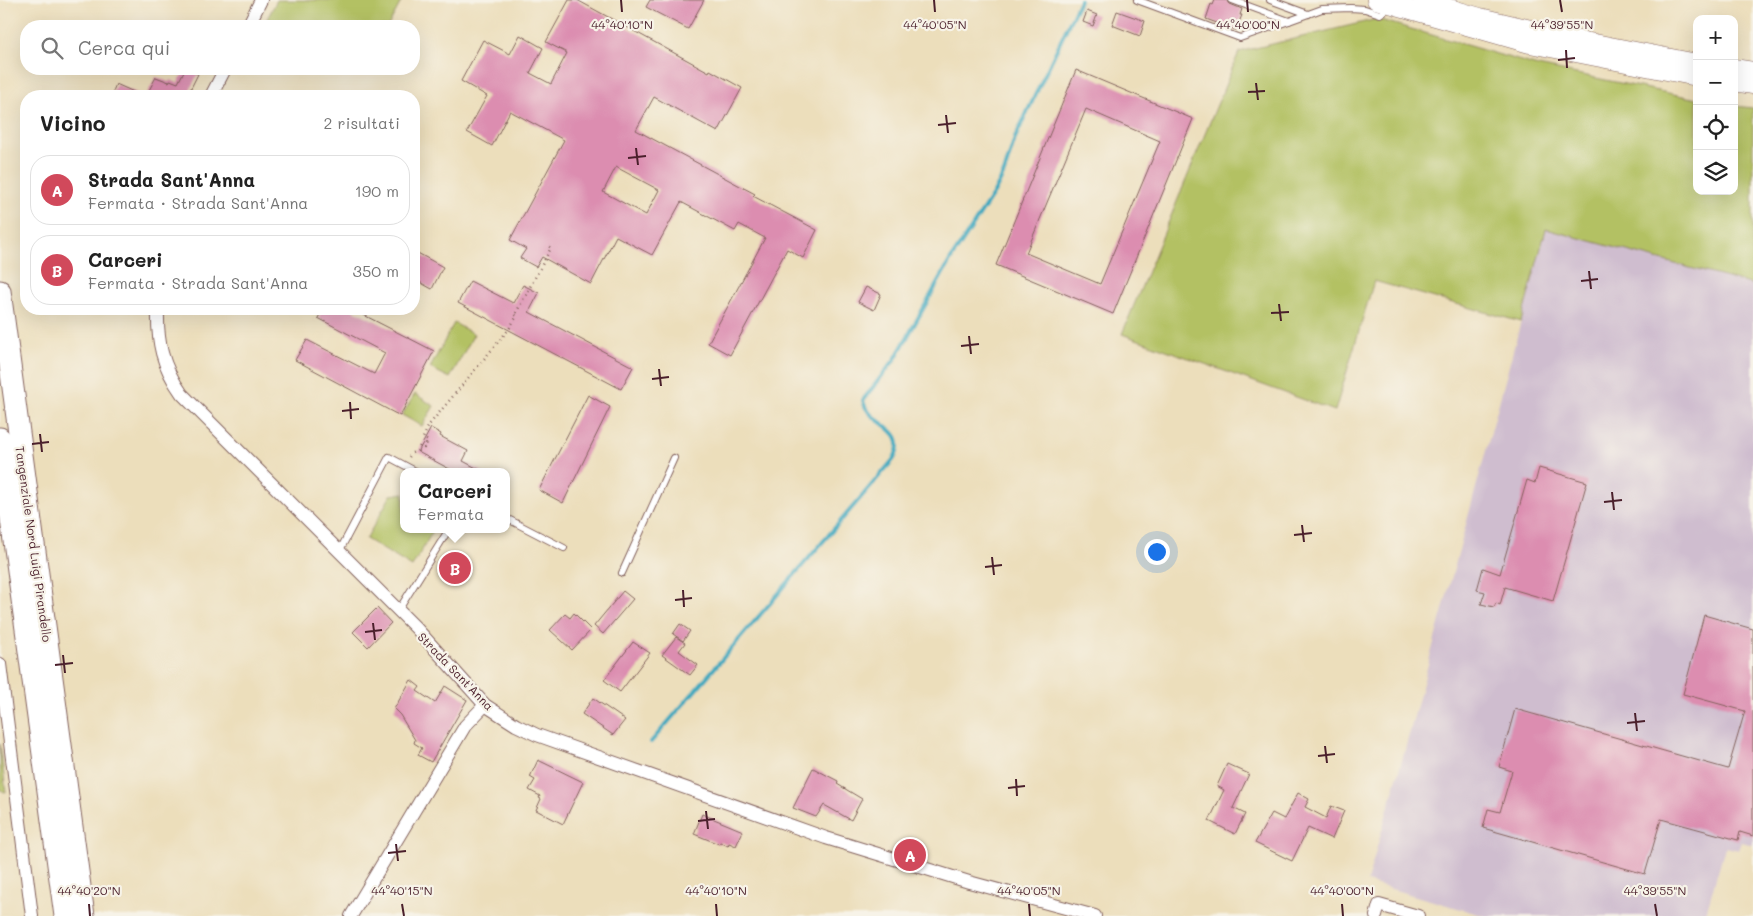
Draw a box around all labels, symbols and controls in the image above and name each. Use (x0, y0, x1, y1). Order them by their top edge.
map controls (1693, 15, 1738, 195)
button: + (1693, 15, 1738, 60)
text: 44°40'10"N (591, 16, 653, 32)
text: 44°40'05"N (903, 16, 967, 32)
text: 44°40'00"N (1216, 16, 1280, 32)
text: 44°39'55"N (1531, 16, 1593, 32)
search box (20, 20, 420, 75)
icon: search (38, 34, 66, 62)
text: Cerca qui (78, 35, 170, 60)
button: − (1693, 60, 1738, 105)
button: locate (1693, 105, 1738, 150)
text: Vicino (40, 109, 105, 136)
text: 2 risultati (324, 112, 400, 133)
button: layers (1693, 150, 1738, 195)
text: Strada Sant'Anna (88, 167, 255, 192)
text: A (51, 180, 63, 201)
text: 190 m (355, 180, 399, 201)
text: Fermata · Strada Sant'Anna (88, 192, 308, 213)
text: Carceri (88, 247, 163, 272)
text: B (52, 260, 62, 281)
text: 350 m (353, 260, 399, 281)
text: Fermata · Strada Sant'Anna (88, 272, 308, 293)
street label: Tangenziale Nord Luigi Pirandello (12, 445, 56, 643)
popup (400, 468, 510, 533)
text: Carceri (418, 478, 492, 503)
text: Fermata (418, 503, 484, 524)
your location (1144, 539, 1170, 565)
pin: B (439, 549, 471, 587)
street label: Strada Sant'Anna (415, 629, 497, 713)
pin: A (894, 836, 926, 874)
text: 44°40'20"N (58, 882, 121, 898)
text: 44°40'15"N (371, 882, 433, 898)
text: 44°40'10"N (685, 882, 747, 898)
text: 44°40'05"N (997, 882, 1061, 898)
text: 44°40'00"N (1310, 882, 1374, 898)
text: 44°39'55"N (1624, 882, 1686, 898)

